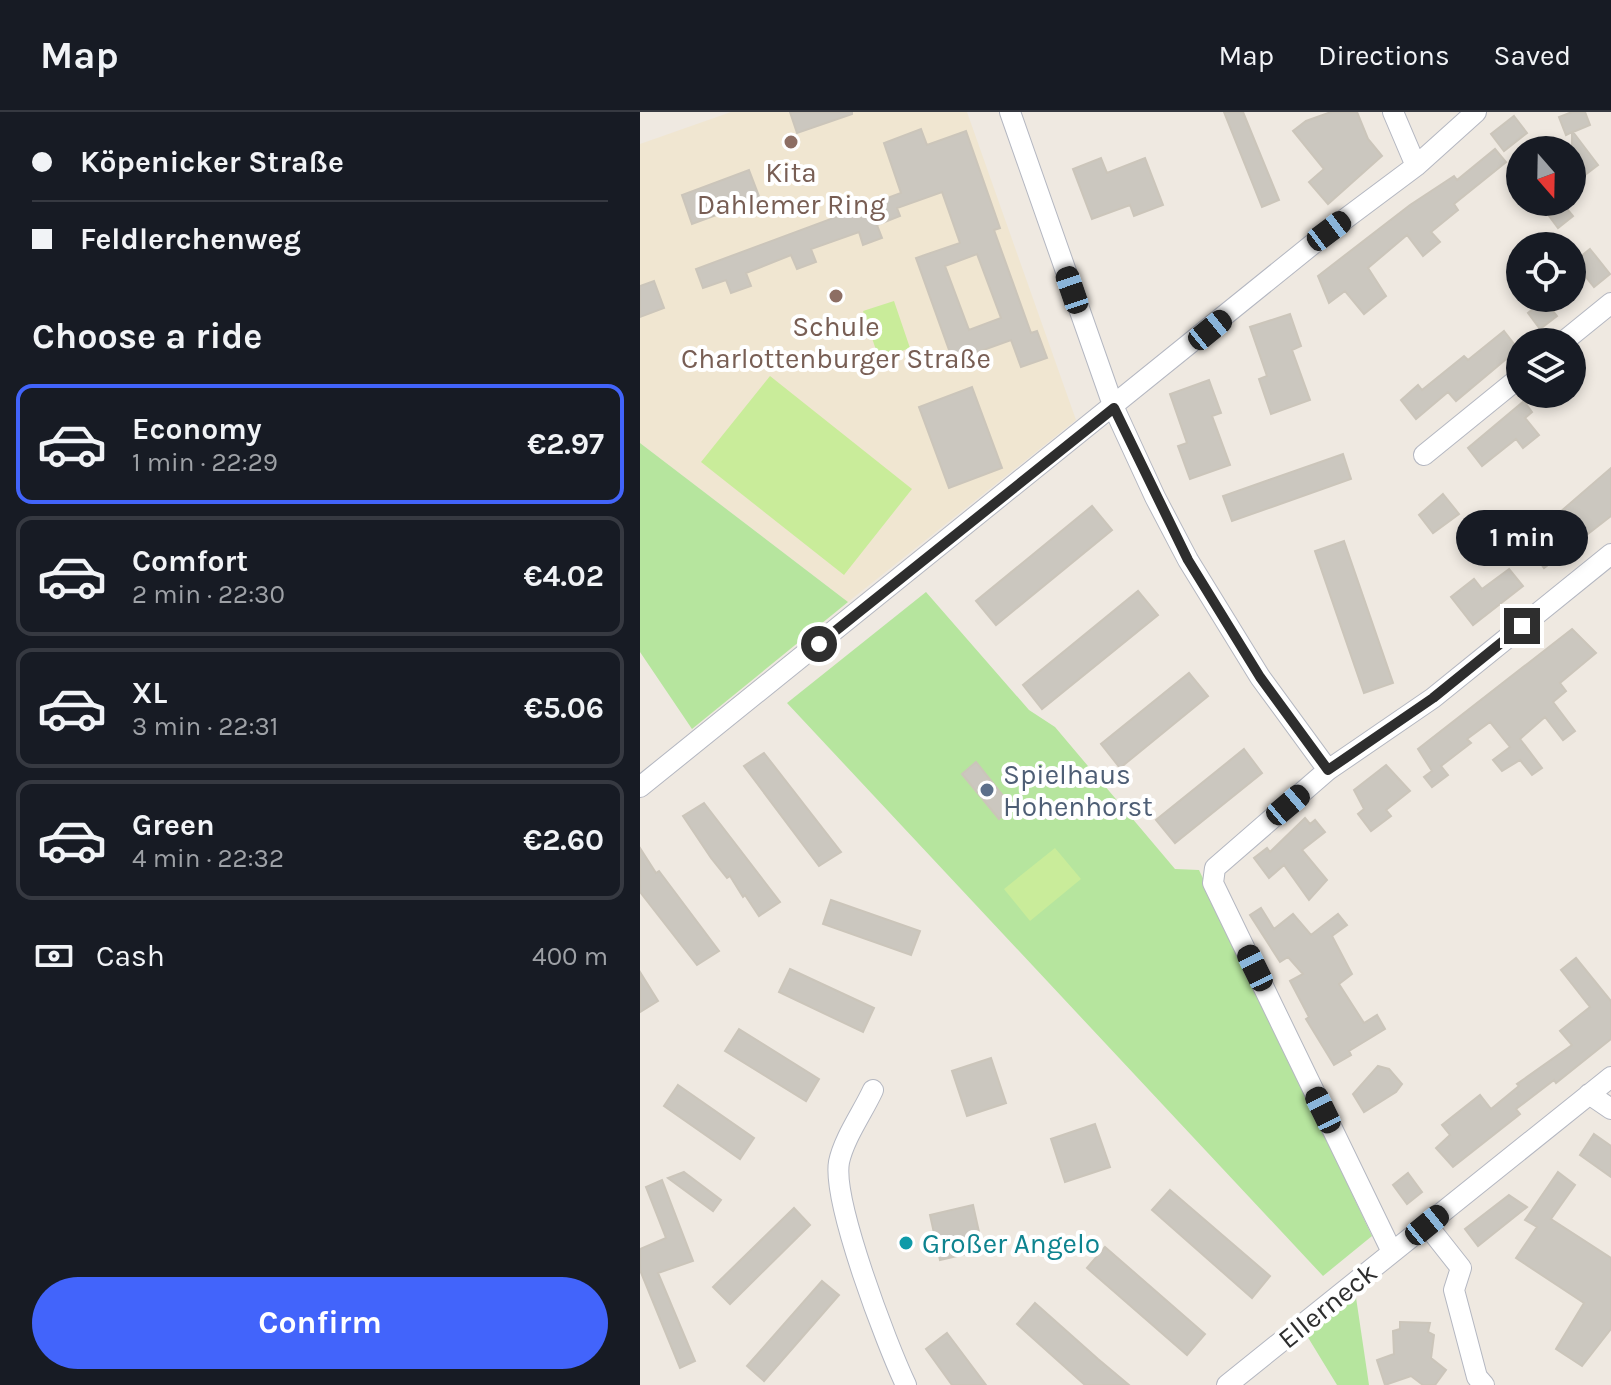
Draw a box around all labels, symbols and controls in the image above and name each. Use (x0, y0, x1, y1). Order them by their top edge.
text: Map (40, 33, 119, 78)
text: Map (1219, 39, 1274, 72)
text: Directions (1318, 39, 1450, 72)
text: Saved (1494, 39, 1571, 72)
marker: Kita Dahlemer Ring (782, 133, 800, 151)
north arrow (1506, 136, 1586, 216)
map controls (1506, 136, 1586, 408)
text: Köpenicker Straße (80, 144, 344, 180)
place label: Kita Dahlemer Ring (697, 156, 885, 221)
car (1303, 207, 1355, 255)
text: Feldlerchenweg (80, 221, 301, 257)
button: locate (1506, 232, 1586, 312)
car (1053, 263, 1091, 317)
marker: Schule Charlottenburger Straße (827, 287, 845, 305)
car (1184, 306, 1236, 354)
place label: Schule Charlottenburger Straße (681, 310, 991, 375)
text: Choose a ride (32, 315, 262, 357)
button: layers (1506, 328, 1586, 408)
icon: car (36, 408, 108, 480)
text: Economy (132, 411, 262, 447)
text: €2.97 (527, 426, 604, 462)
text: 1 min · 22:29 (132, 447, 278, 478)
callout: 1 min (1456, 510, 1588, 566)
text: 1 min (1489, 522, 1555, 553)
icon: car (36, 540, 108, 612)
text: Comfort (132, 543, 248, 579)
text: €4.02 (524, 558, 604, 594)
text: 2 min · 22:30 (132, 579, 285, 610)
route end (1504, 608, 1540, 644)
route start (801, 626, 837, 662)
icon: car (36, 672, 108, 744)
text: XL (132, 675, 167, 711)
text: €5.06 (524, 690, 604, 726)
text: 3 min · 22:31 (132, 711, 278, 742)
place label: Spielhaus Hohenhorst (1003, 758, 1153, 823)
car (1262, 780, 1314, 830)
marker: Spielhaus Hohenhorst (978, 781, 996, 799)
icon: car (36, 804, 108, 876)
text: Green (132, 807, 215, 843)
text: €2.60 (523, 822, 604, 858)
text: 4 min · 22:32 (132, 843, 284, 874)
icon: cash (32, 934, 76, 978)
text: Cash (96, 938, 165, 974)
text: 400 m (532, 941, 608, 972)
car (1234, 941, 1276, 995)
car (1302, 1083, 1344, 1137)
car (1401, 1201, 1453, 1249)
place label: Großer Angelo (922, 1227, 1100, 1260)
marker: Großer Angelo (897, 1234, 915, 1252)
street label: Ellerneck (1271, 1256, 1383, 1355)
button: Confirm (32, 1277, 608, 1369)

